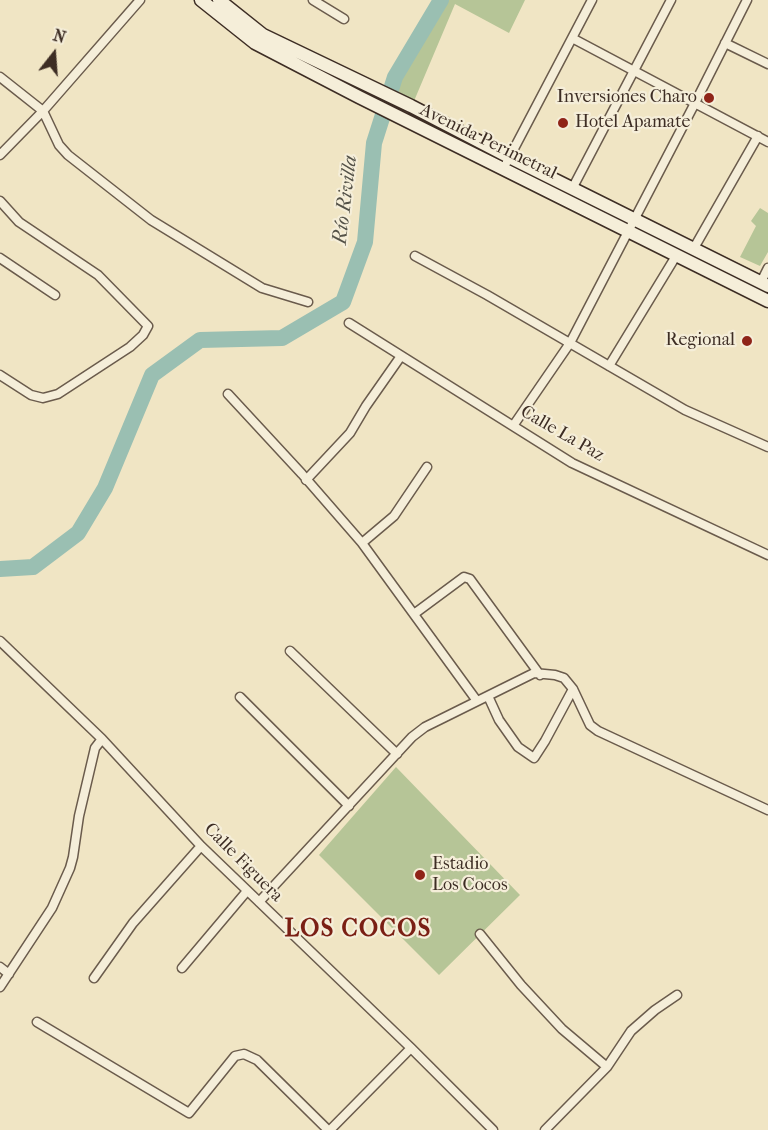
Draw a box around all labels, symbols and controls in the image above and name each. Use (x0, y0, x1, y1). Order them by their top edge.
north arrow (24, 24, 84, 84)
text: N (51, 25, 68, 47)
place label: Inversiones Charo (557, 87, 697, 109)
marker: Inversiones Charo (702, 91, 716, 105)
street label: Avenida Perimetral (416, 99, 560, 185)
place label: Hotel Apamate (575, 112, 691, 134)
marker: Hotel Apamate (556, 116, 570, 130)
water label: Río Rivilla (329, 154, 363, 246)
place label: Regional (666, 330, 735, 352)
marker: Regional (740, 334, 754, 348)
street label: Calle La Paz (516, 401, 608, 467)
street label: Calle Figuera (199, 819, 287, 907)
place label: Estadio Los Cocos (432, 854, 508, 896)
marker: Estadio Los Cocos (413, 868, 427, 882)
district label: LOS COCOS (284, 916, 432, 944)

